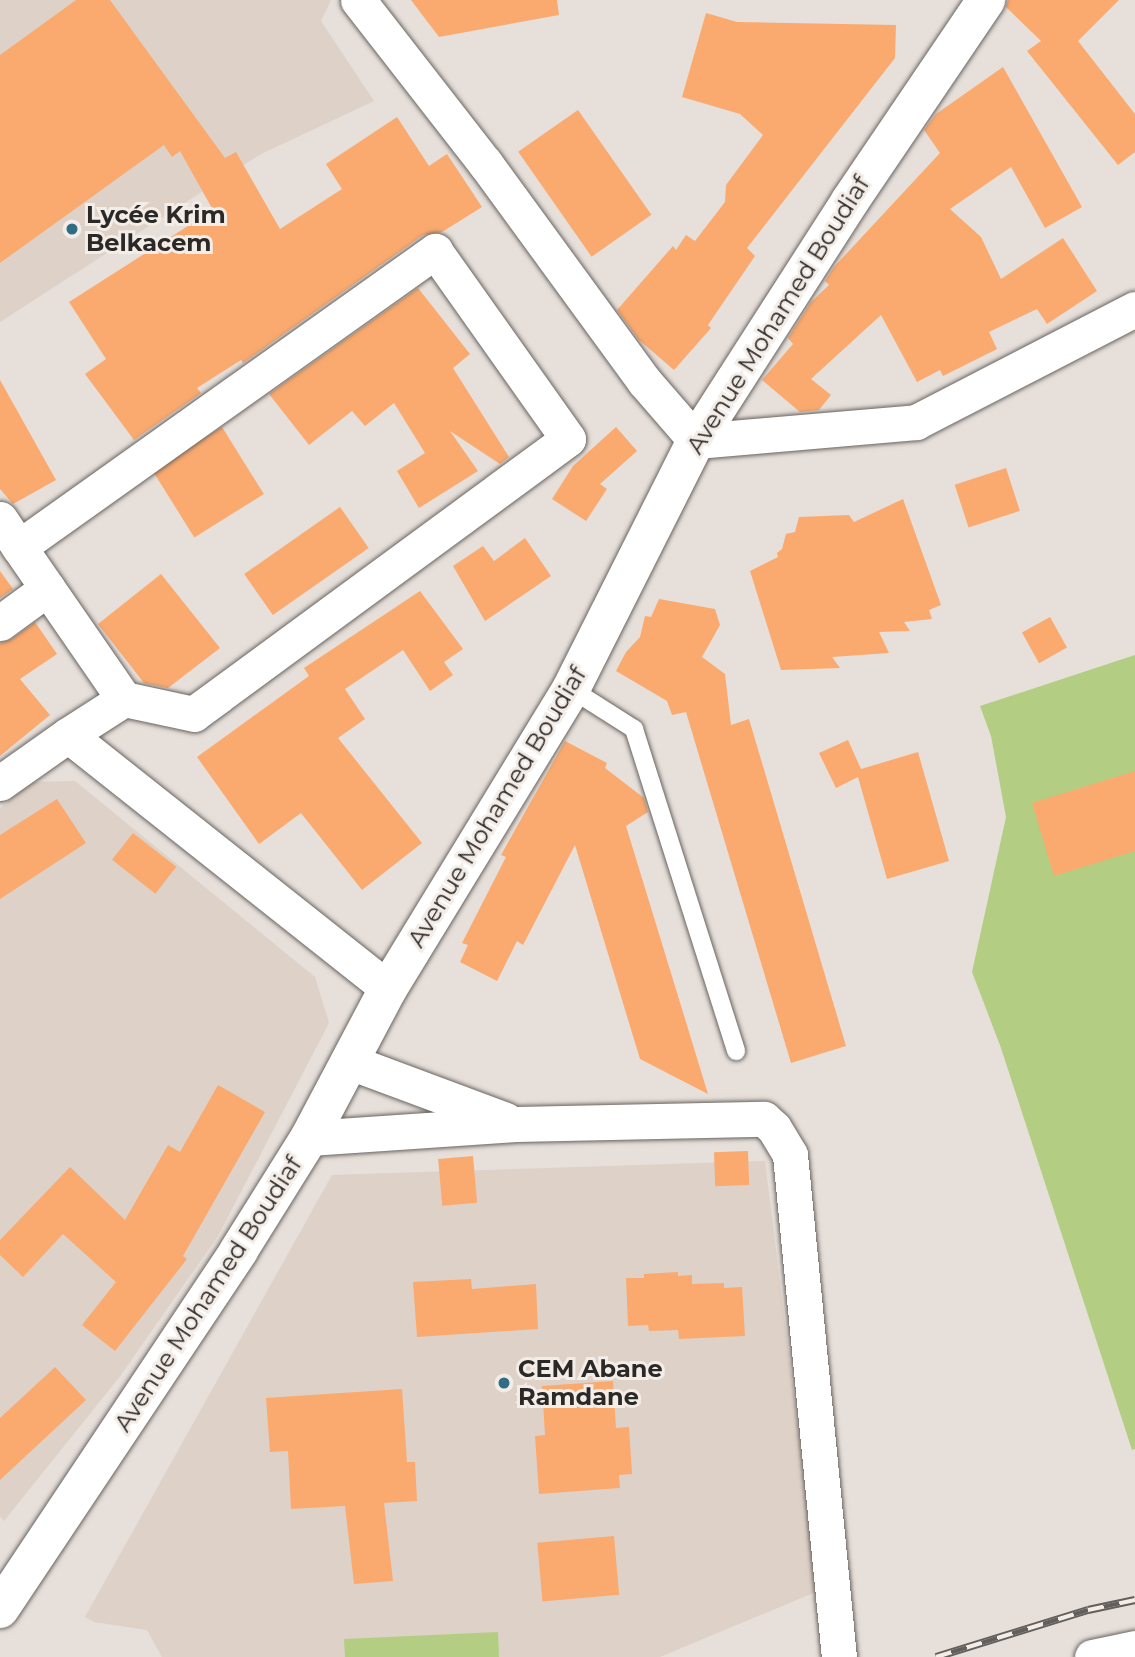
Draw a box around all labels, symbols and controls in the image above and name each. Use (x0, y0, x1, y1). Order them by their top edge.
street label: Avenue Mohamed Boudiaf (680, 171, 876, 459)
place label: Lycée Krim Belkacem (86, 201, 226, 257)
marker: Lycée Krim Belkacem (64, 221, 80, 237)
street label: Avenue Mohamed Boudiaf (402, 662, 592, 952)
street label: Avenue Mohamed Boudiaf (108, 1151, 308, 1437)
place label: CEM Abane Ramdane (518, 1355, 663, 1411)
marker: CEM Abane Ramdane (496, 1375, 512, 1391)

